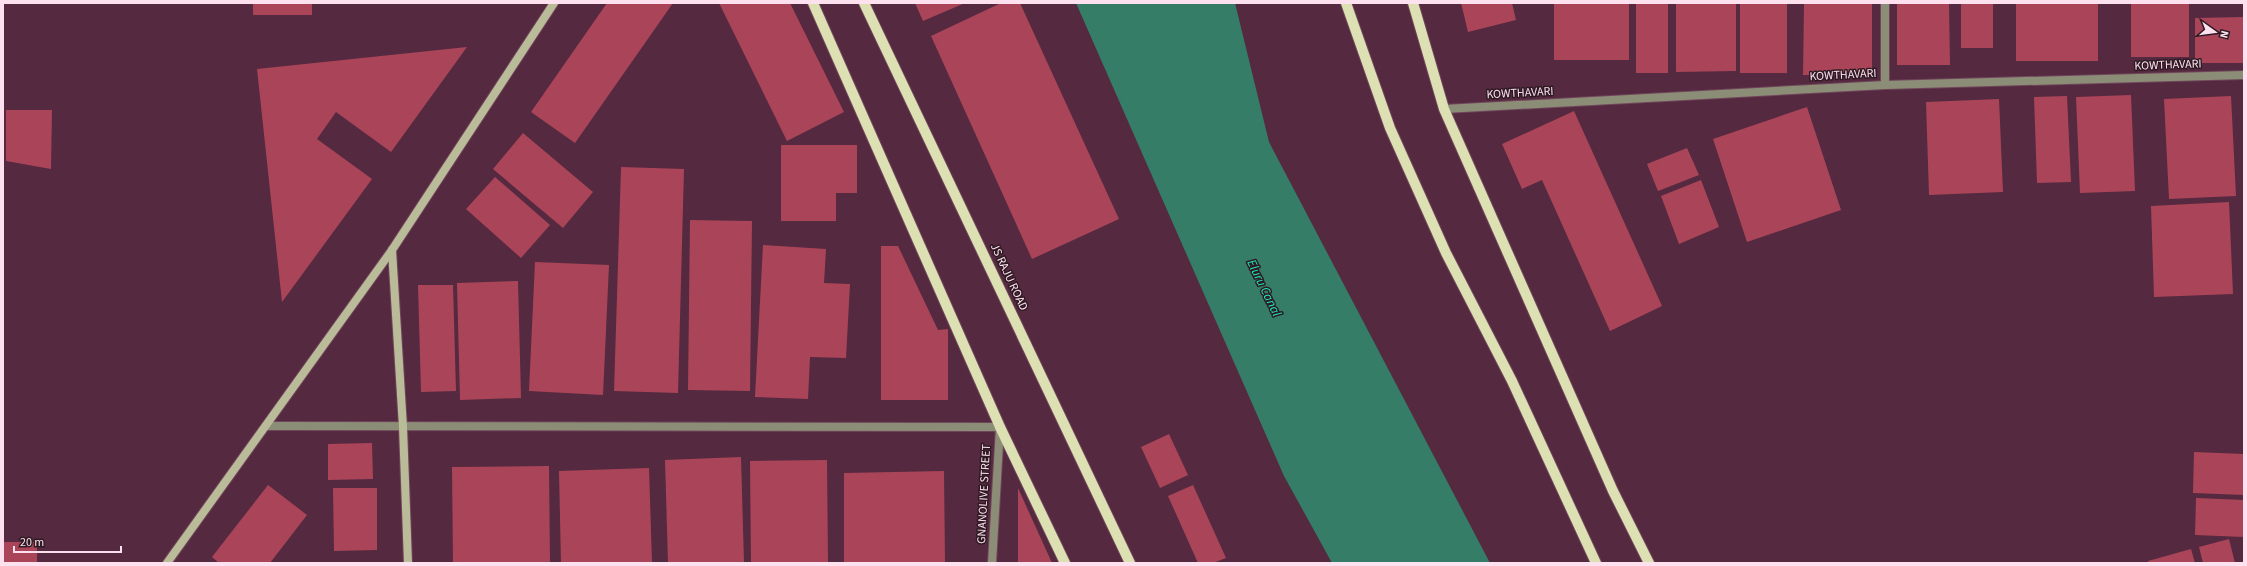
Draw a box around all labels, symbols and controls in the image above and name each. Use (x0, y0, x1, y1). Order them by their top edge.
north arrow (2195, 12, 2235, 52)
text: N (2216, 29, 2232, 40)
street label: KOWTHAVARI (2134, 55, 2202, 75)
street label: KOWTHAVARI (1809, 65, 1877, 85)
street label: KOWTHAVARI (1486, 83, 1554, 103)
street label: JS RAJU ROAD (986, 241, 1032, 313)
water label: Eluru Canal (1242, 256, 1286, 320)
street label: GNANOLIVE STREET (973, 443, 995, 544)
scale bar (14, 528, 121, 554)
text: 20 m (20, 534, 44, 551)

